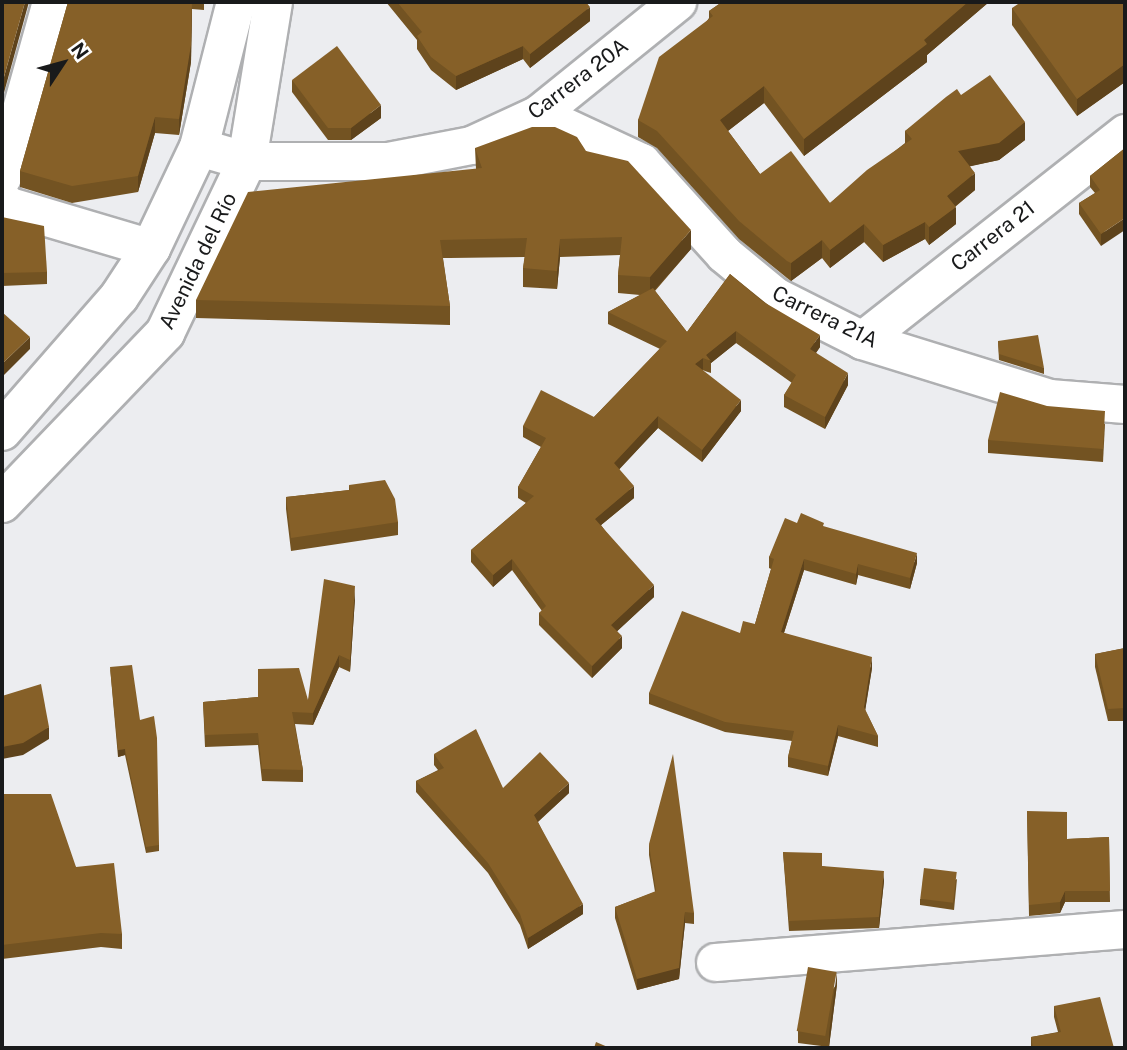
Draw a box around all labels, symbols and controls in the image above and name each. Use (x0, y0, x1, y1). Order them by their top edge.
north arrow (28, 28, 98, 98)
street label: Carrera 20A (523, 33, 633, 125)
text: N (67, 38, 93, 63)
street label: Avenida del Río (154, 188, 242, 334)
street label: Carrera 21 (946, 195, 1040, 277)
street label: Carrera 21A (768, 281, 882, 353)

